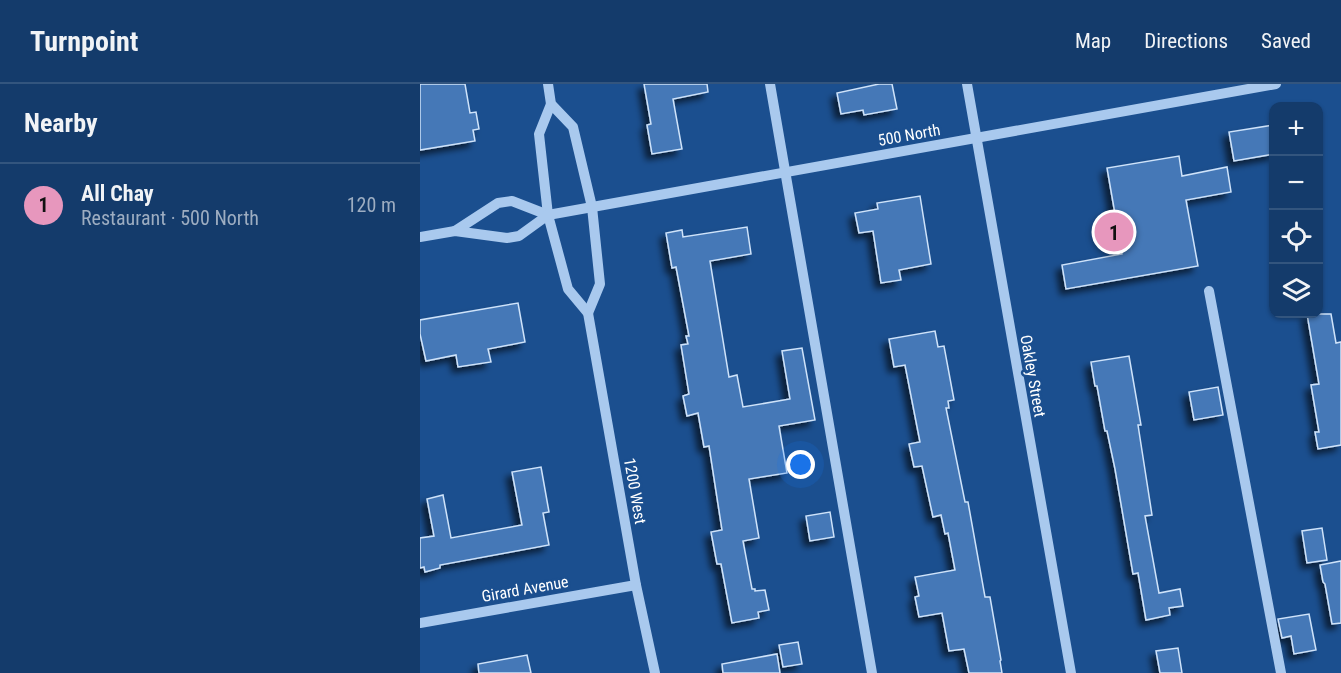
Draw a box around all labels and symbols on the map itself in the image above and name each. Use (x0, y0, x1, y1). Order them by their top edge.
street label: 500 North (876, 120, 942, 150)
pin: 1 (1094, 210, 1134, 254)
street label: Oakley Street (1016, 333, 1050, 419)
your location (786, 450, 815, 479)
street label: 1200 West (620, 456, 650, 526)
street label: Girard Avenue (480, 572, 570, 606)

